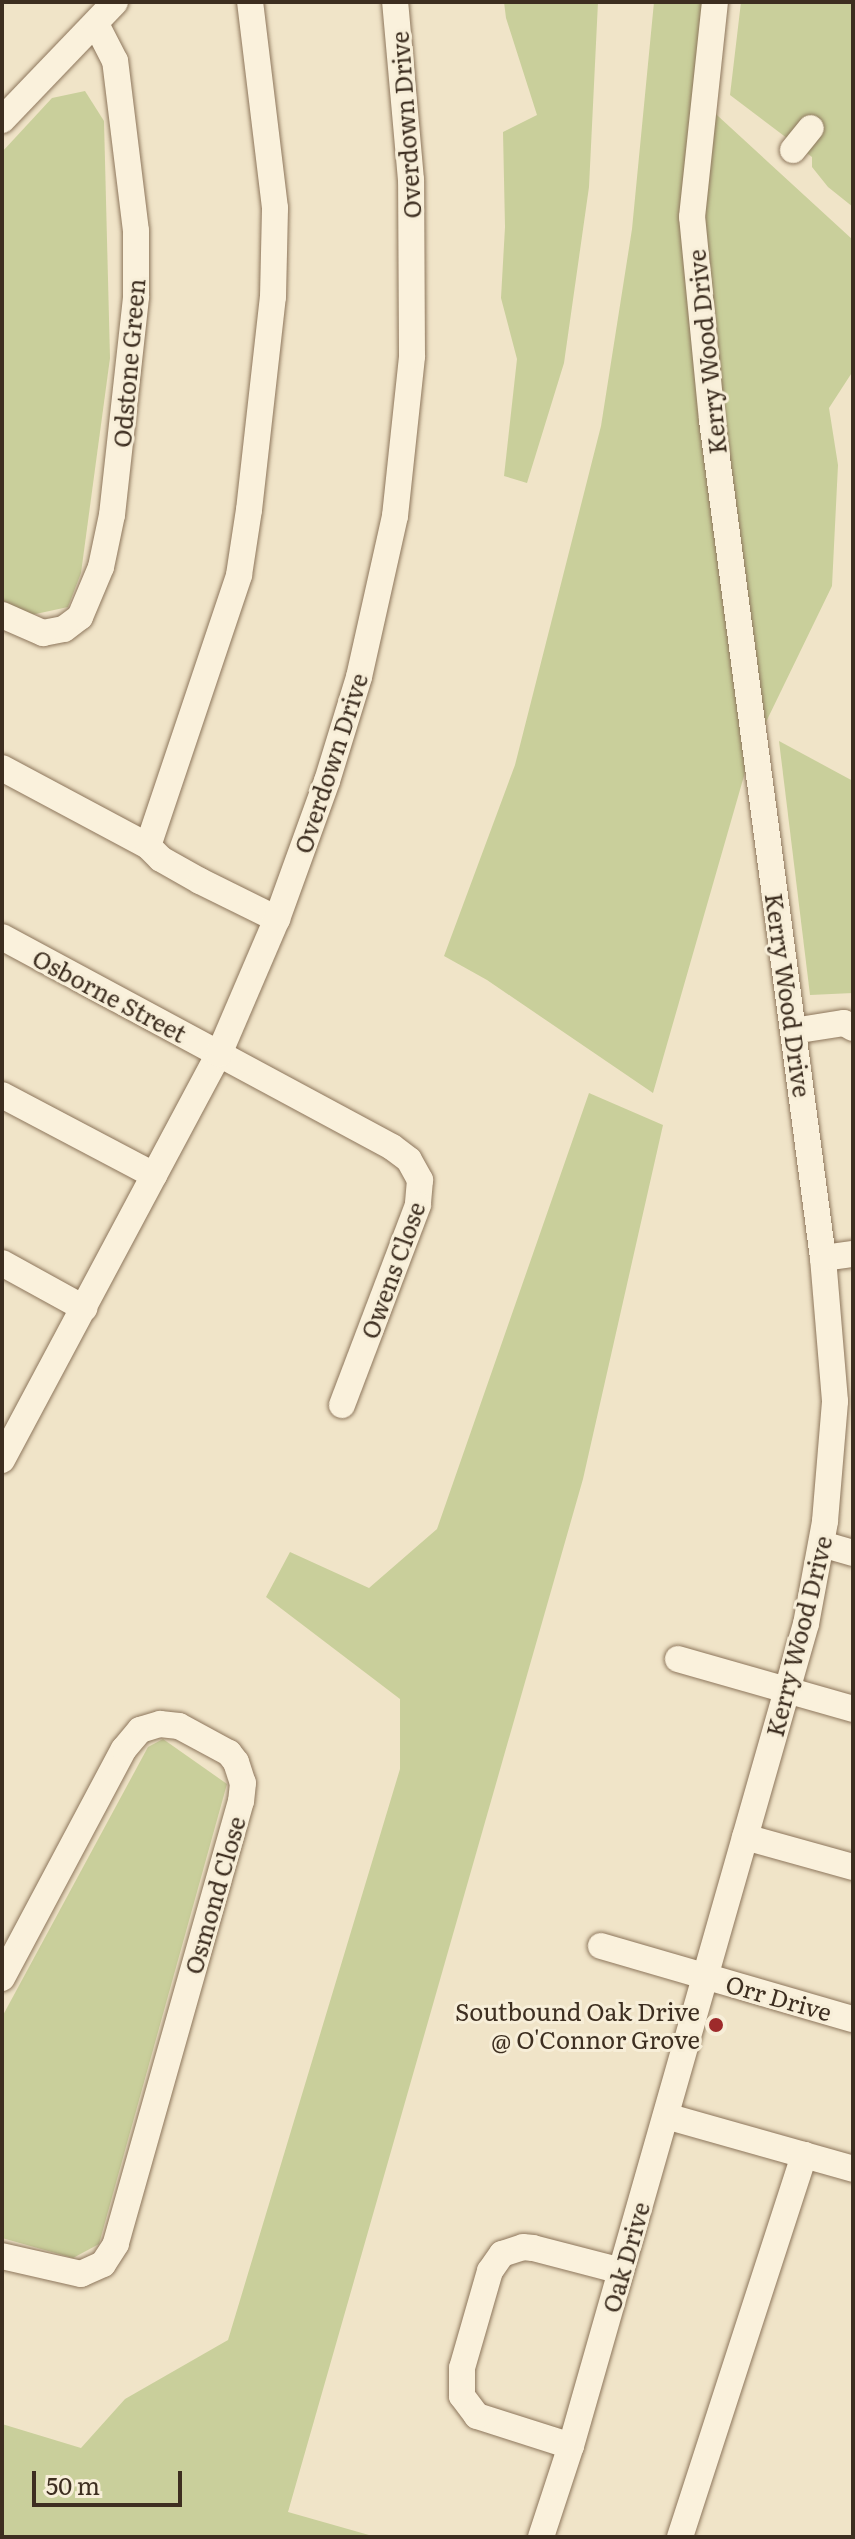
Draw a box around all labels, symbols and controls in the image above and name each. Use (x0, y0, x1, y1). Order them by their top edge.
street label: Overdown Drive (384, 30, 426, 220)
street label: Kerry Wood Drive (681, 248, 731, 456)
street label: Odstone Green (106, 277, 150, 449)
street label: Overdown Drive (287, 669, 373, 857)
street label: Kerry Wood Drive (760, 891, 818, 1099)
street label: Osborne Street (28, 942, 192, 1048)
street label: Owens Close (354, 1198, 430, 1342)
street label: Kerry Wood Drive (759, 1533, 837, 1739)
street label: Osmond Close (178, 1813, 250, 1977)
street label: Orr Drive (723, 1968, 835, 2026)
place label: Soutbound Oak Drive @ O'Connor Grove (455, 1997, 700, 2053)
marker: Soutbound Oak Drive @ O'Connor Grove (707, 2016, 725, 2034)
street label: Oak Drive (595, 2198, 655, 2316)
scale bar (36, 2455, 186, 2505)
text: 50 m (46, 2467, 100, 2502)

